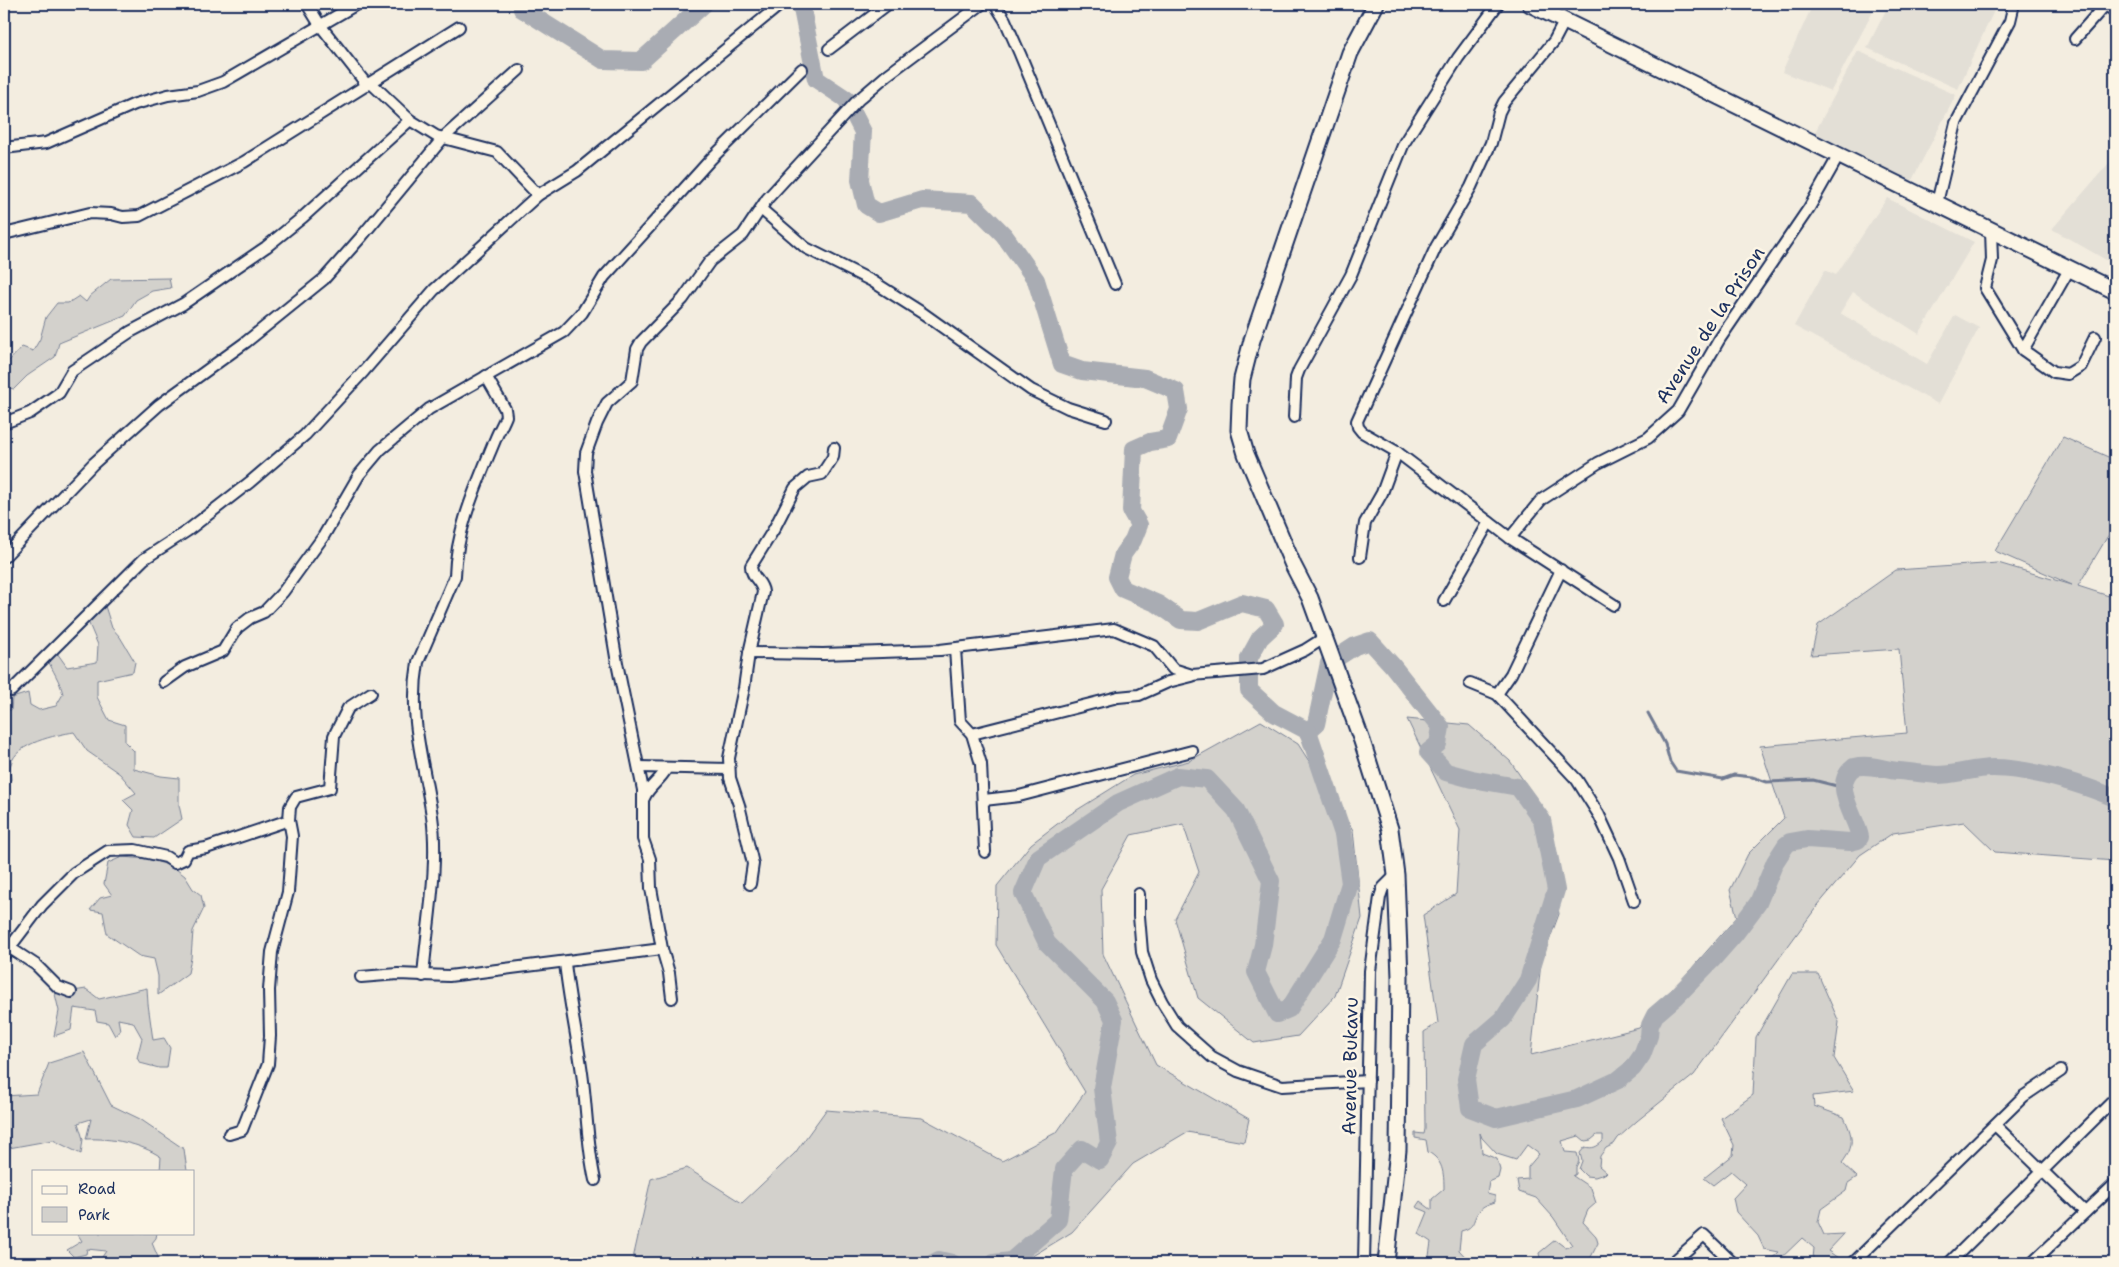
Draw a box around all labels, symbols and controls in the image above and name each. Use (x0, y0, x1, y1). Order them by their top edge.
street label: Avenue de la Prison (1650, 242, 1770, 408)
street label: Avenue Bukavu (1336, 997, 1364, 1135)
legend (32, 1170, 195, 1234)
text: Road (78, 1179, 116, 1199)
text: Park (78, 1205, 110, 1225)

